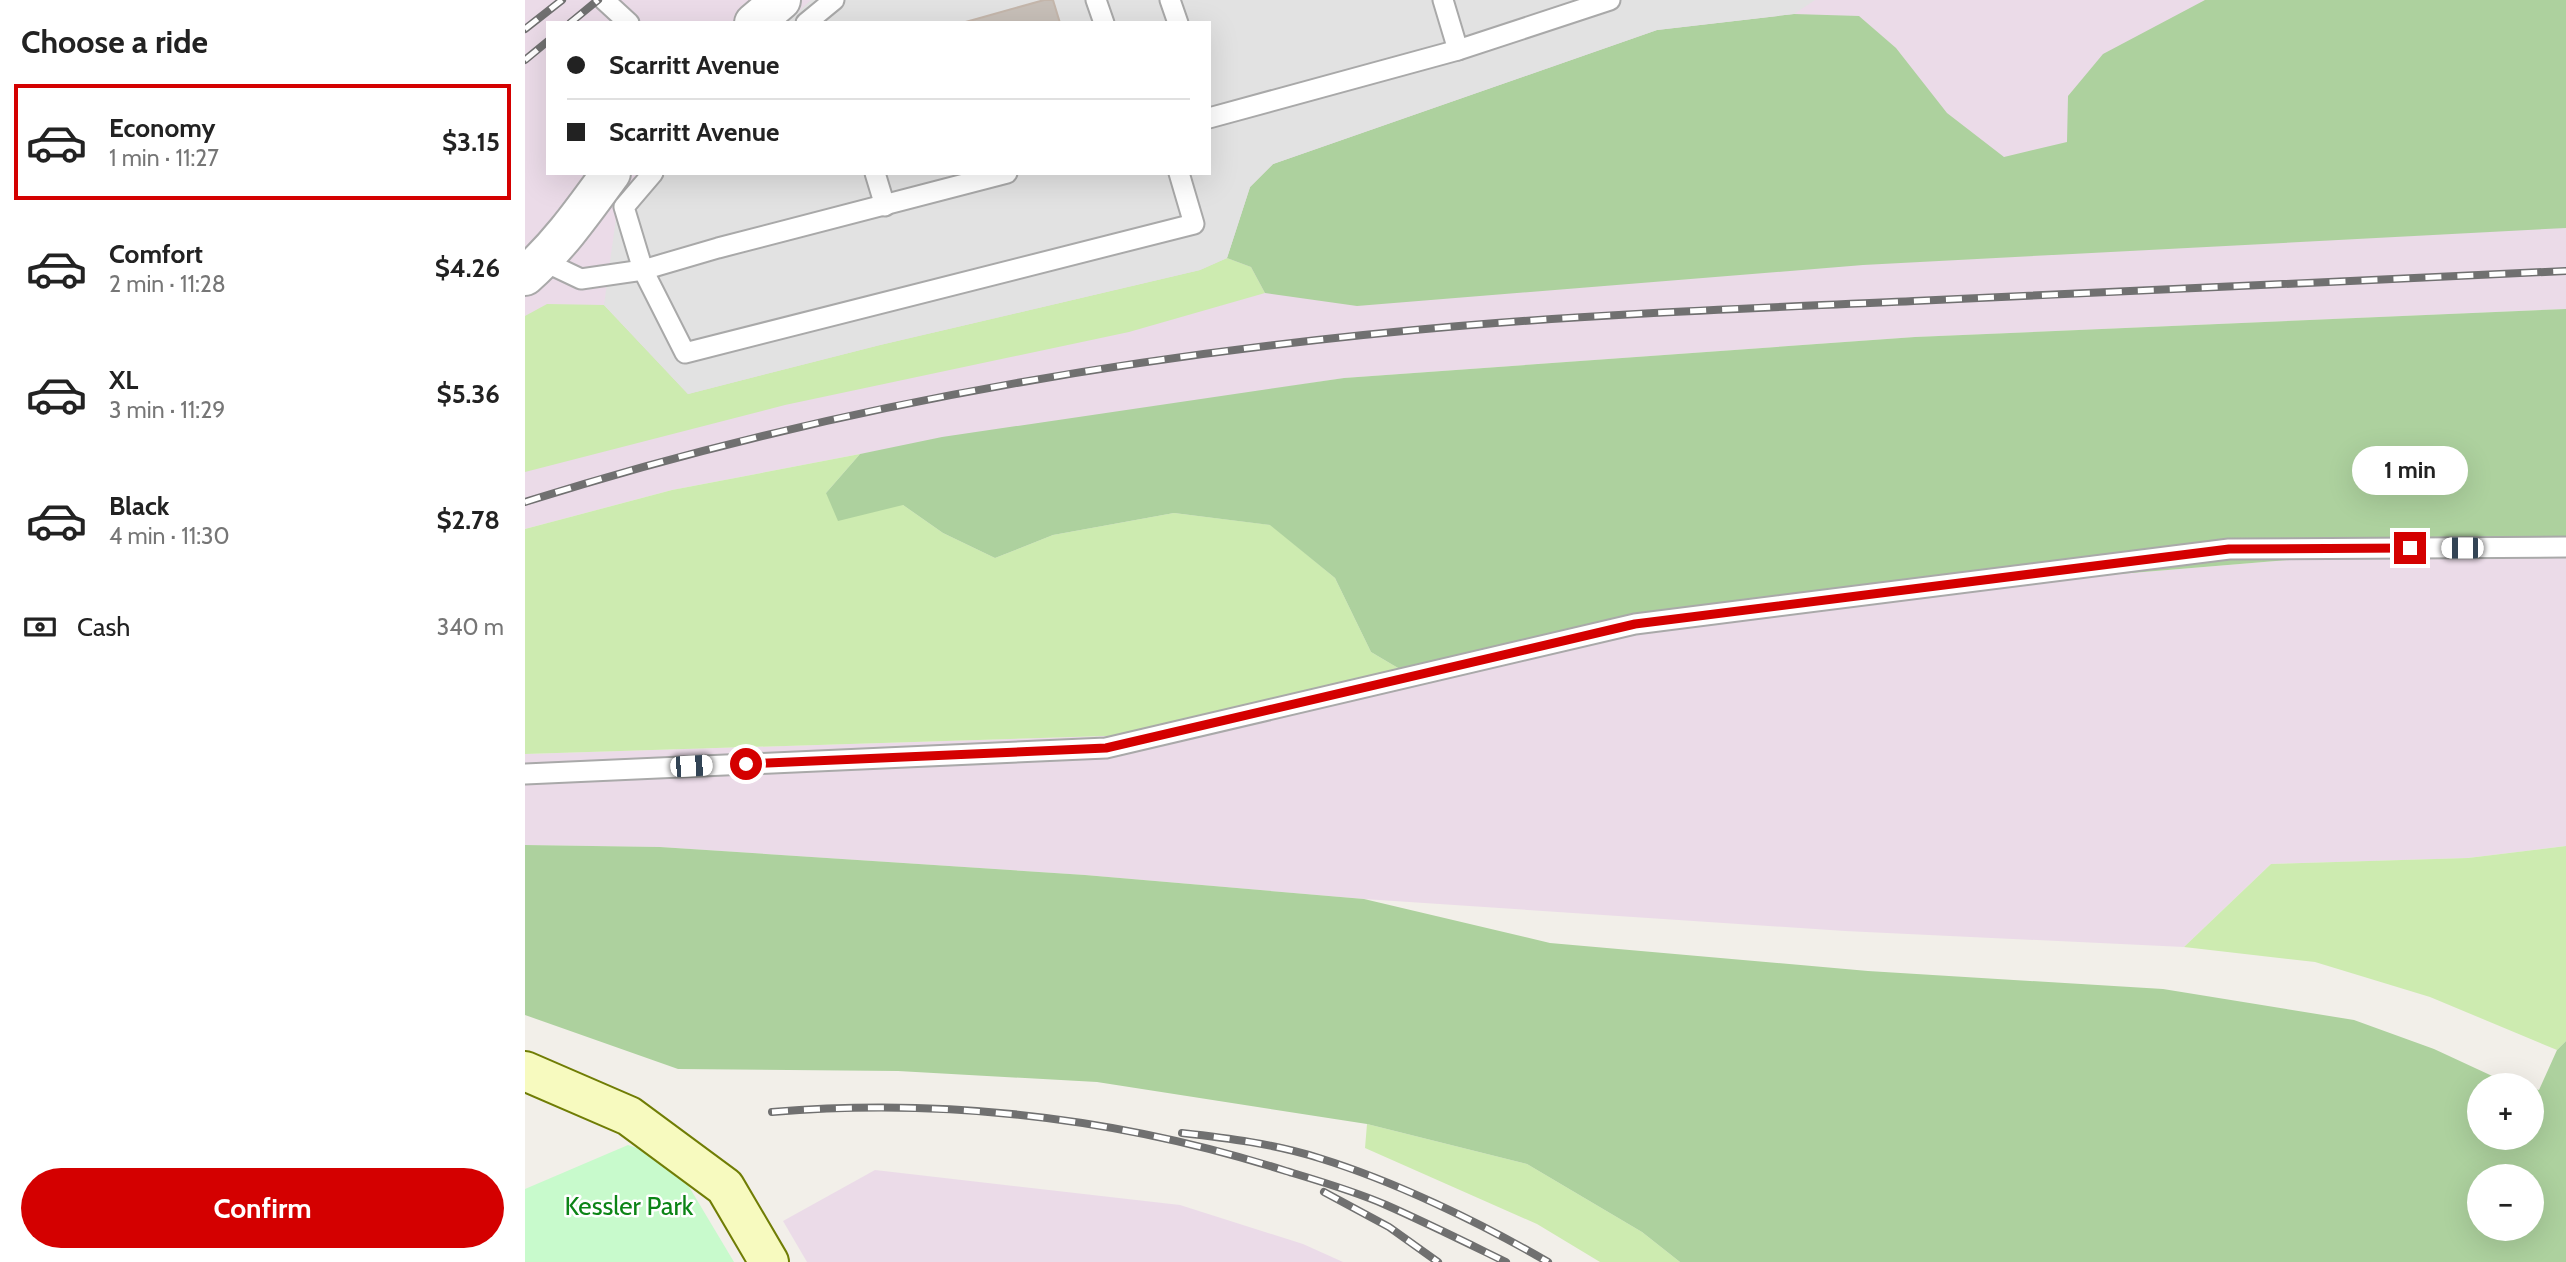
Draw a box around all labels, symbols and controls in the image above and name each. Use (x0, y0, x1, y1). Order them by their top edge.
text: Choose a ride (21, 22, 208, 61)
text: Scarritt Avenue (609, 49, 779, 81)
icon: car (25, 111, 88, 174)
text: Economy (109, 112, 215, 144)
text: Scarritt Avenue (609, 116, 779, 148)
text: $3.15 (442, 126, 500, 158)
text: 1 min · 11:27 (109, 144, 219, 172)
icon: car (25, 237, 88, 300)
text: Comfort (109, 238, 203, 270)
text: $4.26 (435, 252, 500, 284)
text: 2 min · 11:28 (109, 270, 226, 298)
icon: car (25, 363, 88, 426)
text: XL (109, 364, 138, 396)
text: $5.36 (437, 378, 500, 410)
text: 3 min · 11:29 (109, 396, 225, 424)
callout: 1 min (2352, 447, 2468, 496)
text: 1 min (2384, 456, 2436, 484)
icon: car (25, 489, 88, 552)
text: Black (109, 490, 169, 522)
text: $2.78 (436, 504, 500, 536)
text: 4 min · 11:30 (109, 522, 229, 550)
route end (2394, 532, 2426, 564)
car (2442, 538, 2484, 559)
icon: cash (21, 608, 59, 646)
text: Cash (77, 611, 130, 643)
text: 340 m (437, 613, 504, 641)
route start (730, 748, 762, 780)
car (670, 754, 713, 778)
map controls (2467, 1073, 2544, 1241)
button: + (2467, 1073, 2544, 1150)
button: − (2467, 1164, 2544, 1241)
button: Confirm (21, 1168, 504, 1248)
park label: Kessler Park (565, 1190, 694, 1222)

